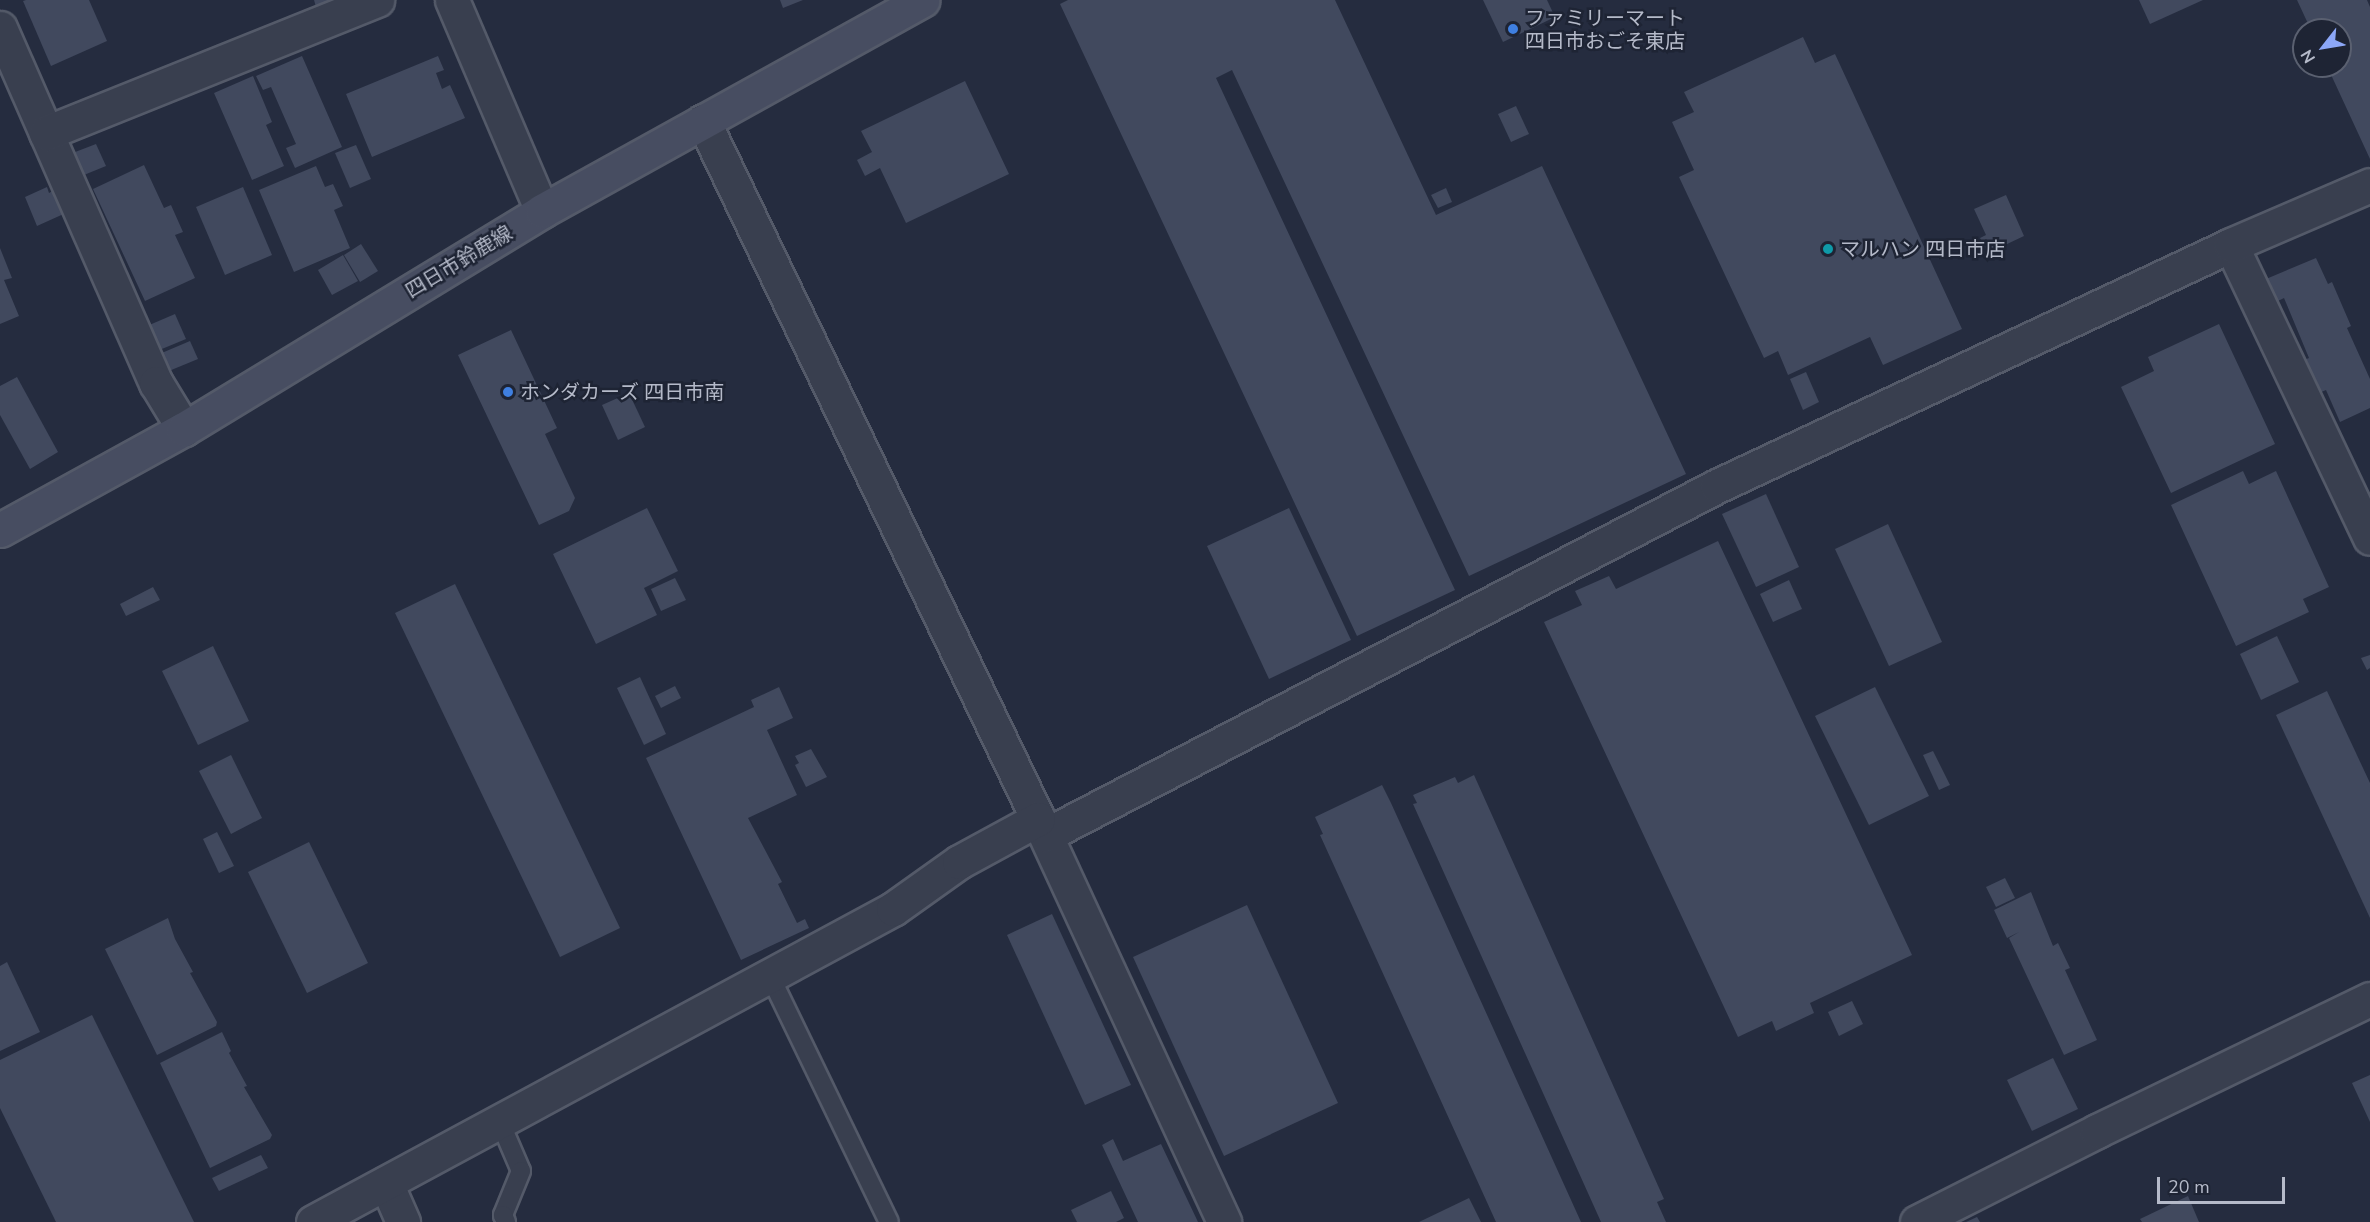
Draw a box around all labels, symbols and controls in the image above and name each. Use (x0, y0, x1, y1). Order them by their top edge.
place label: ファミリーマート 四日市おごそ東店 (1525, 6, 1685, 53)
north arrow (2292, 18, 2352, 78)
marker: ファミリーマート 四日市おごそ東店 (1506, 22, 1520, 36)
text: N (2296, 45, 2321, 67)
street label: 四日市鈴鹿線 (401, 221, 517, 303)
place label: マルハン 四日市店 (1840, 237, 2005, 261)
marker: マルハン 四日市店 (1821, 242, 1835, 256)
place label: ホンダカーズ 四日市南 (520, 380, 725, 404)
marker: ホンダカーズ 四日市南 (501, 385, 515, 399)
scale bar (2160, 1165, 2288, 1203)
text: 20 m (2168, 1175, 2210, 1199)

